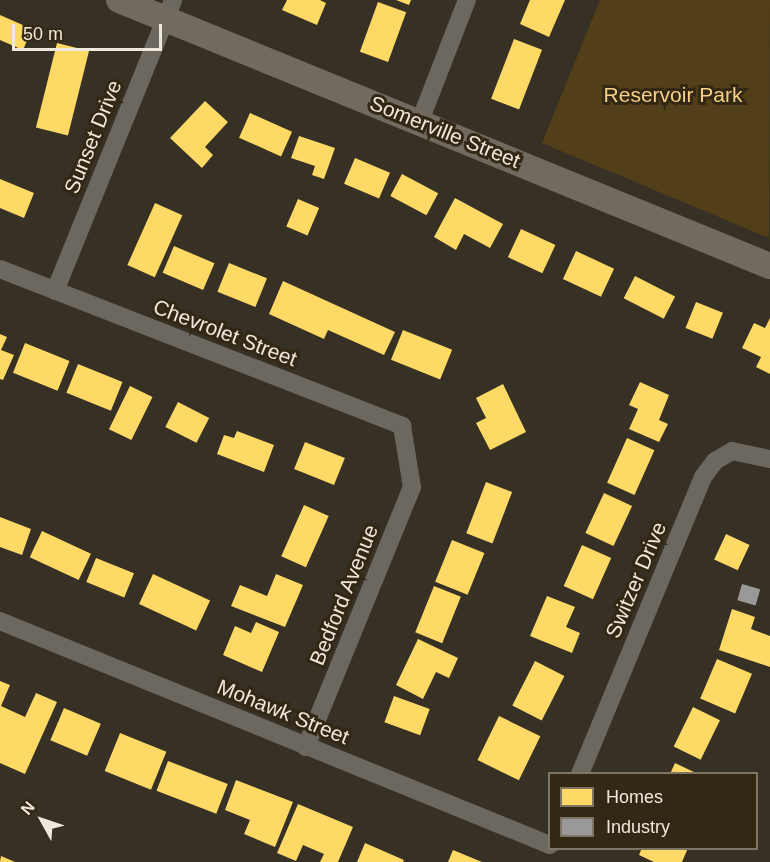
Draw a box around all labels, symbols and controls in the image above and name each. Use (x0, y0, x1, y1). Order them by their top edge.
scale bar (15, 12, 165, 50)
text: 50 m (23, 24, 63, 44)
street label: Sunset Drive (59, 77, 127, 197)
park label: Reservoir Park (604, 82, 742, 108)
street label: Somerville Street (366, 90, 524, 174)
street label: Chevrolet Street (150, 294, 300, 372)
street label: Switzer Drive (600, 518, 672, 642)
street label: Bedford Avenue (304, 521, 384, 669)
street label: Mohawk Street (213, 674, 353, 750)
legend (548, 772, 758, 850)
text: Homes (606, 787, 663, 807)
north arrow (12, 790, 72, 850)
text: N (18, 798, 38, 818)
text: Industry (606, 817, 670, 837)

